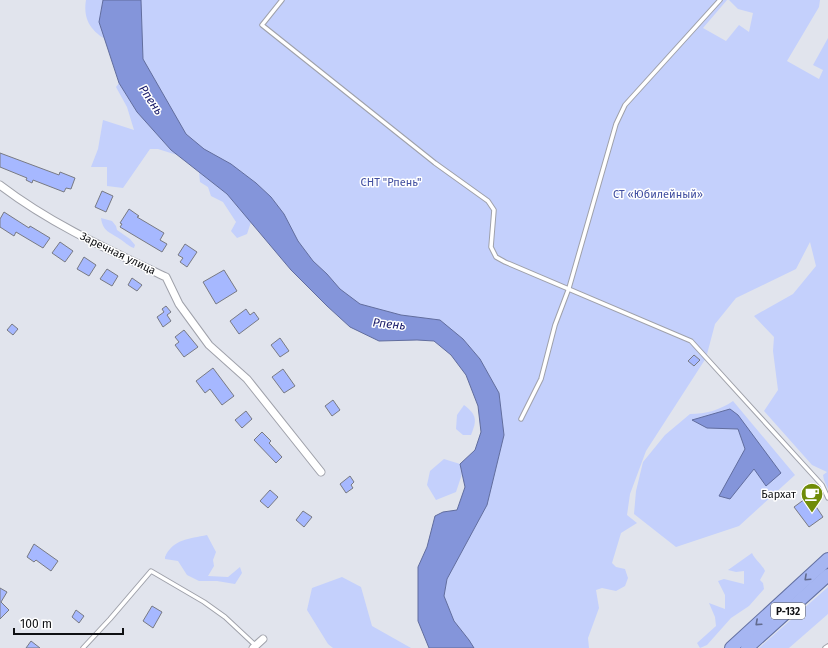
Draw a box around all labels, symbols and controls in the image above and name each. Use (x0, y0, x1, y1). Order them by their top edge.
water label: Рпень (136, 82, 166, 118)
park label: СНТ "Рпень" (361, 176, 422, 189)
park label: СТ «Юбилейный» (613, 188, 703, 201)
street label: Заречная улица (78, 230, 158, 277)
water label: Рпень (372, 315, 406, 333)
cafe icon: Бархат (799, 481, 825, 514)
place label: Бархат (761, 488, 796, 501)
one-way arrow (804, 574, 812, 581)
road number: Р-132 (771, 603, 805, 619)
scale bar (14, 610, 123, 636)
text: 100 m (20, 617, 52, 631)
one-way arrow (756, 618, 763, 625)

